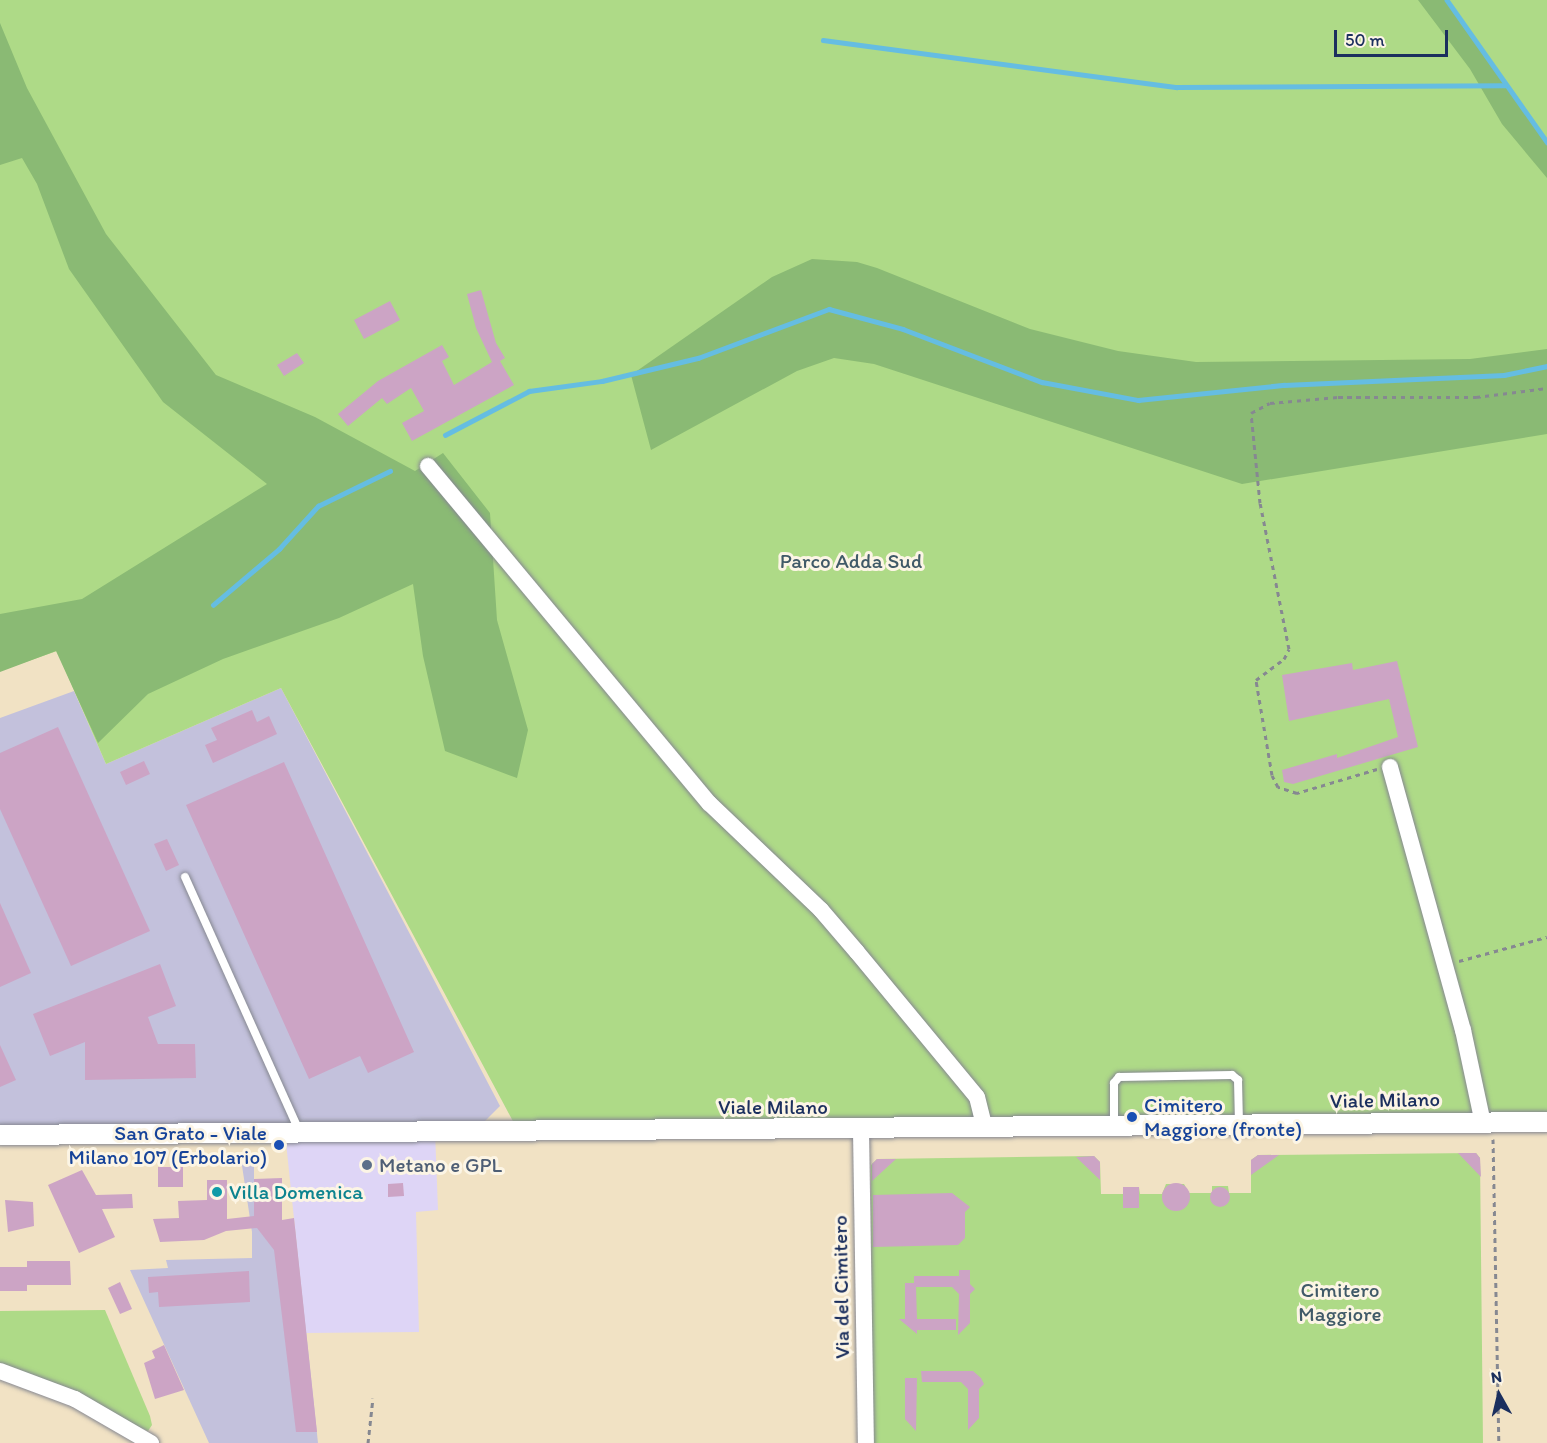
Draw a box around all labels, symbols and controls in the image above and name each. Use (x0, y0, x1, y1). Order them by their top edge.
scale bar (1337, 18, 1451, 56)
text: 50 m (1345, 29, 1385, 51)
park label: Parco Adda Sud (780, 548, 922, 574)
street label: Viale Milano (1330, 1086, 1440, 1114)
place label: Cimitero Maggiore (fronte) (1144, 1092, 1302, 1142)
street label: Viale Milano (719, 1094, 827, 1120)
marker: Cimitero Maggiore (fronte) (1125, 1110, 1139, 1124)
place label: San Grato - Viale Milano 107 (Erbolario) (69, 1120, 267, 1170)
marker: San Grato - Viale Milano 107 (Erbolario) (272, 1138, 286, 1152)
place label: Metano e GPL (379, 1152, 502, 1178)
marker: Metano e GPL (360, 1158, 374, 1172)
place label: Villa Domenica (229, 1179, 363, 1205)
marker: Villa Domenica (210, 1185, 224, 1199)
street label: Via del Cimitero (827, 1215, 855, 1359)
park label: Cimitero Maggiore (1298, 1277, 1382, 1327)
north arrow (1469, 1365, 1529, 1425)
text: N (1490, 1367, 1503, 1387)

